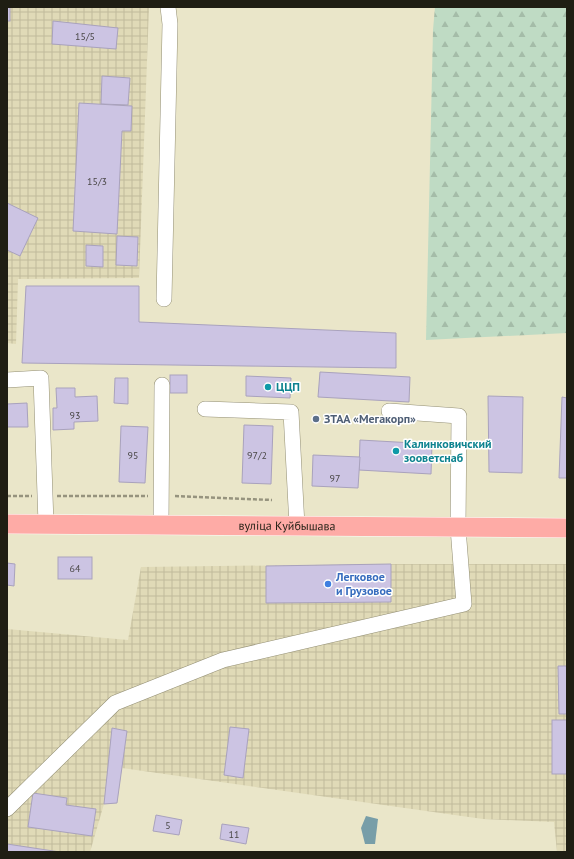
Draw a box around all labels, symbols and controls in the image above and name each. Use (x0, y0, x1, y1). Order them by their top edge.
house number: 15/5 (75, 30, 95, 43)
house number: 15/3 (87, 175, 107, 188)
place label: ЦЦП (276, 379, 300, 394)
marker: ЦЦП (263, 382, 273, 392)
house number: 93 (70, 409, 80, 422)
place label: ЗТАА «Мегакорп» (324, 411, 416, 426)
marker: ЗТАА «Мегакорп» (311, 414, 321, 424)
place label: Калинковичский зооветснаб (404, 436, 492, 465)
marker: Калинковичский зооветснаб (391, 446, 401, 456)
house number: 95 (128, 449, 138, 462)
house number: 97/2 (247, 449, 267, 462)
house number: 97 (330, 472, 340, 485)
street label: вуліца Куйбышава (238, 518, 336, 533)
house number: 64 (70, 562, 81, 575)
place label: Легковое и Грузовое (335, 569, 392, 598)
marker: Легковое и Грузовое (323, 579, 333, 589)
house number: 5 (165, 819, 171, 832)
house number: 11 (229, 828, 239, 841)

